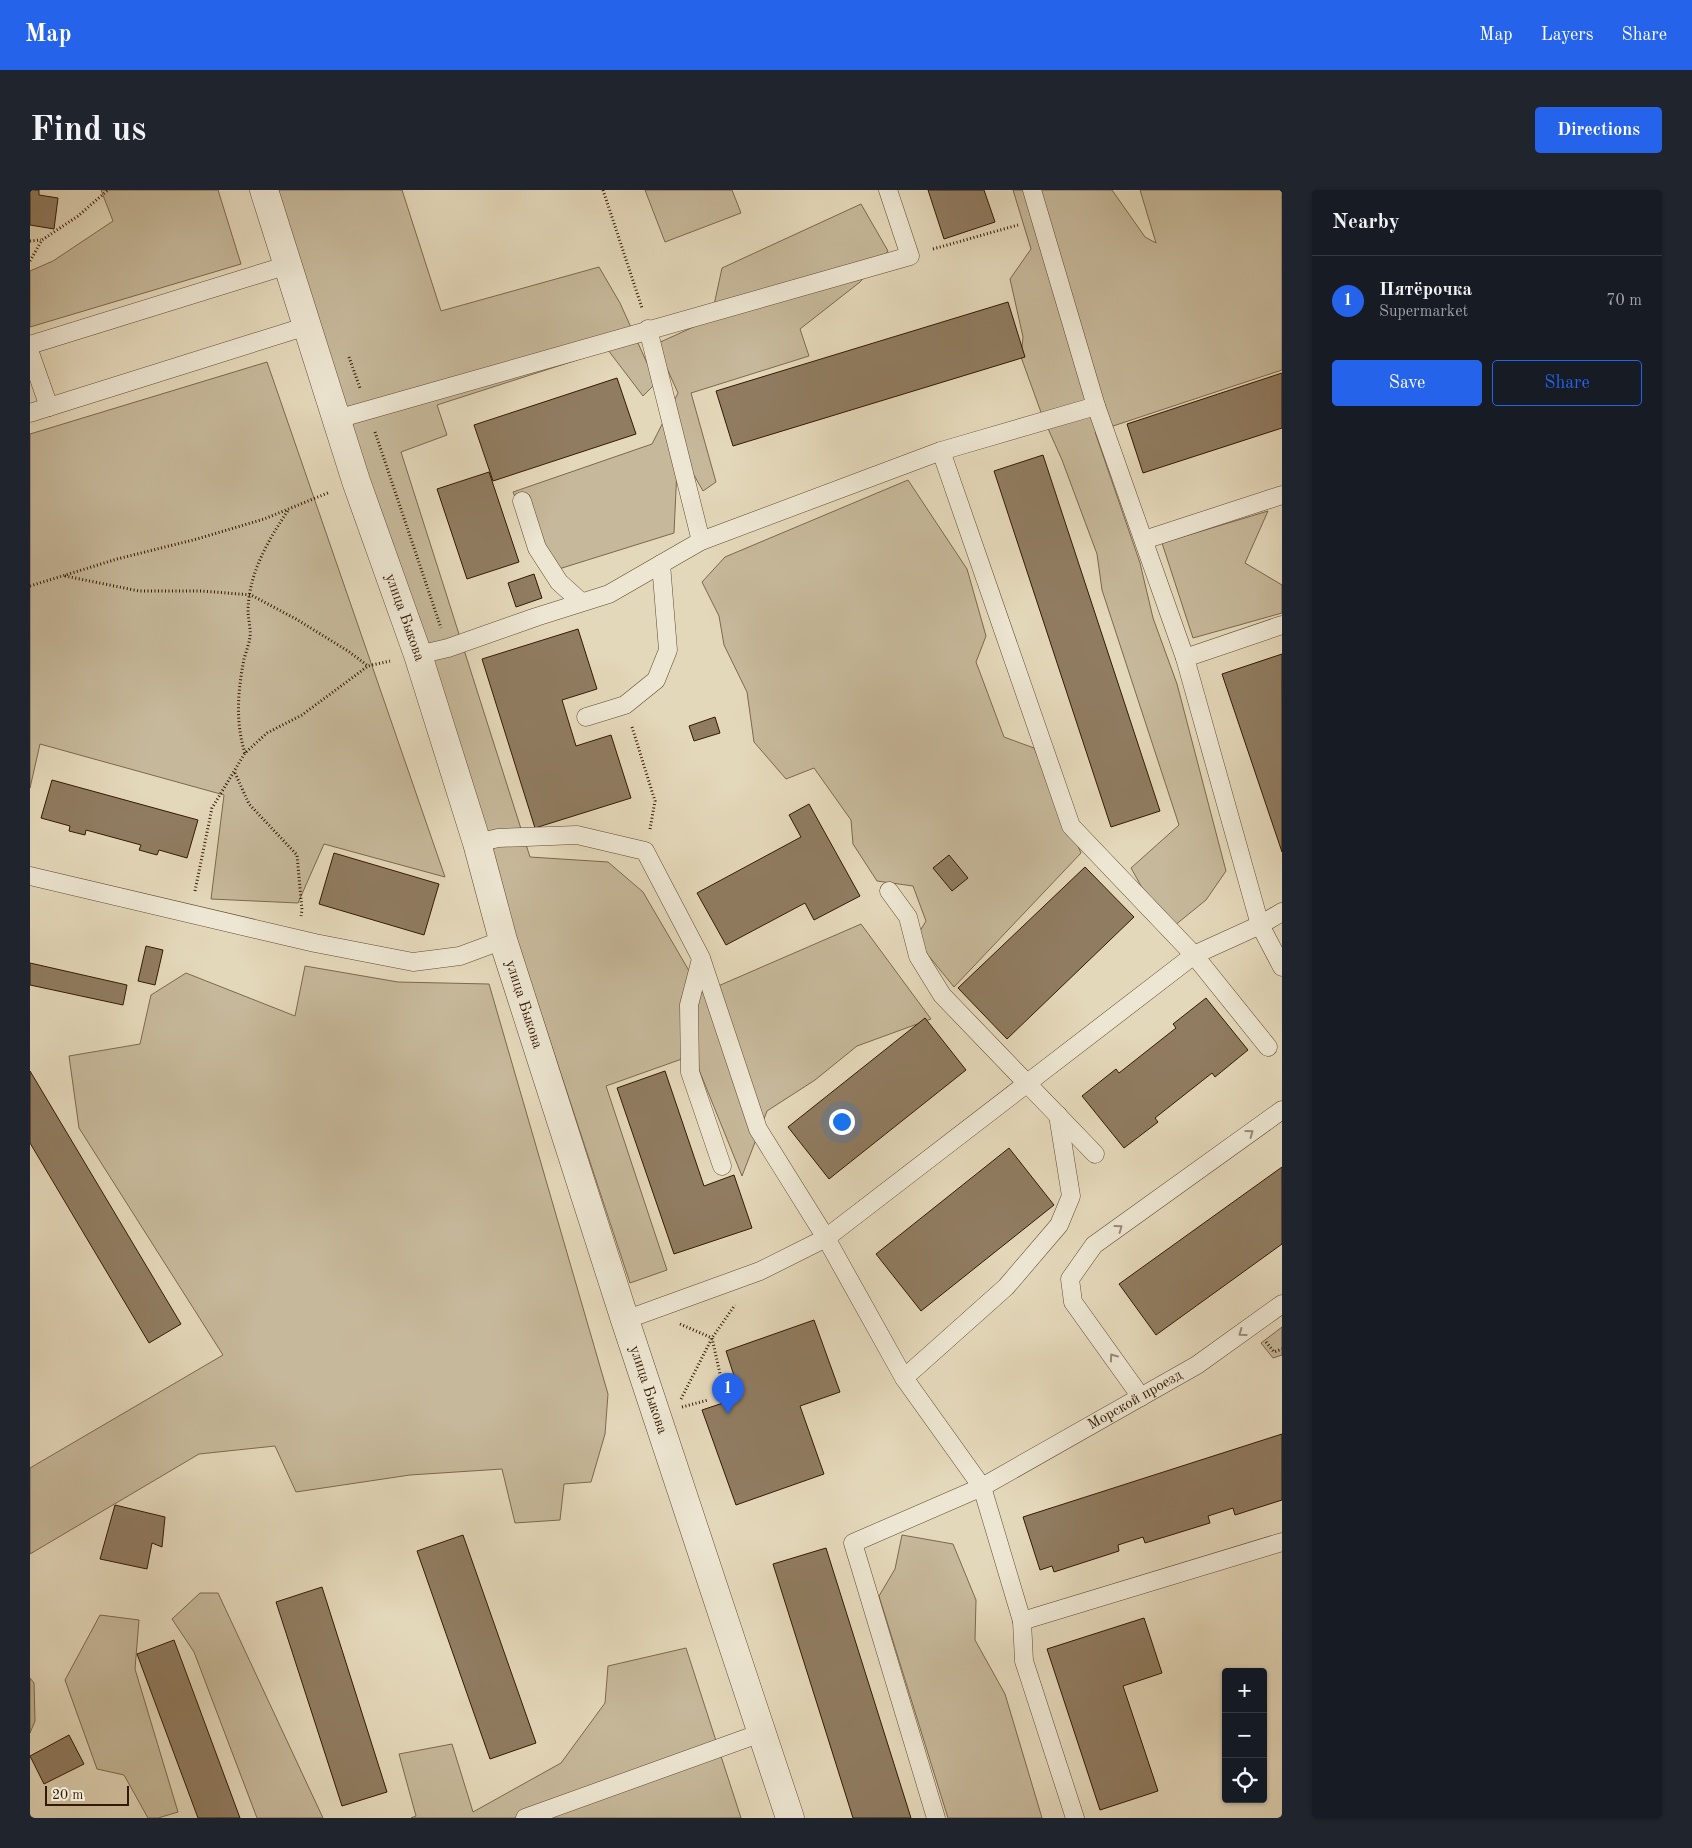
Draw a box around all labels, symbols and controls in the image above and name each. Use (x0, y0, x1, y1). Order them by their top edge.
text: Map (25, 23, 72, 47)
text: Map (1479, 26, 1513, 44)
text: Layers (1541, 26, 1593, 44)
text: Share (1621, 26, 1667, 44)
button: Directions (1535, 107, 1662, 153)
text: Find us (30, 113, 146, 148)
text: Nearby (1332, 212, 1400, 233)
text: Пятёрочка (1379, 281, 1472, 300)
text: 1 (1343, 293, 1353, 309)
text: 70 m (1606, 293, 1642, 309)
text: Supermarket (1379, 304, 1468, 320)
button: Save (1332, 360, 1482, 406)
button: Share (1492, 360, 1642, 406)
street label: улица Быкова (382, 572, 427, 664)
street label: улица Быкова (502, 958, 545, 1051)
your location (829, 1109, 855, 1135)
one-way arrow (1245, 1130, 1254, 1139)
one-way arrow (1113, 1225, 1122, 1234)
one-way arrow (1239, 1327, 1248, 1336)
street label: улица Быкова (627, 1344, 670, 1436)
one-way arrow (1110, 1354, 1118, 1363)
street label: Морской проезд (1085, 1367, 1185, 1433)
pin: 1 (712, 1373, 744, 1414)
map controls (1222, 1668, 1267, 1803)
button: + (1222, 1668, 1267, 1713)
button: − (1222, 1713, 1267, 1758)
button: locate (1222, 1758, 1267, 1803)
scale bar (45, 1783, 129, 1806)
text: 20 m (52, 1788, 83, 1802)

